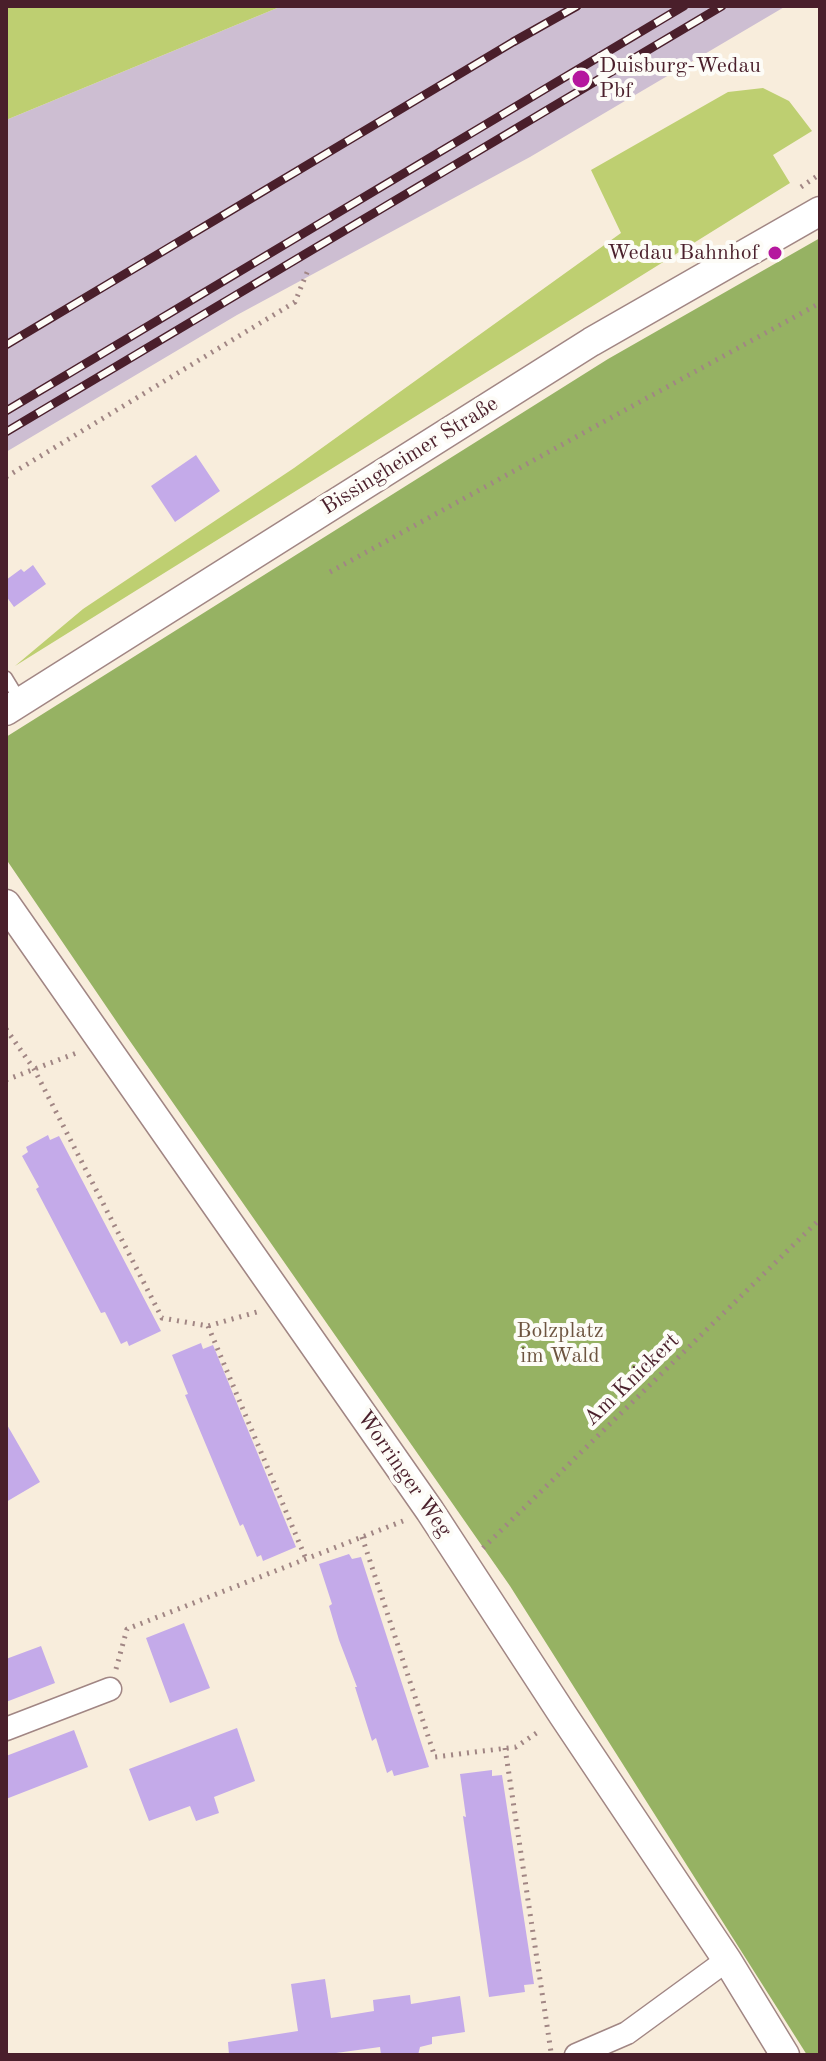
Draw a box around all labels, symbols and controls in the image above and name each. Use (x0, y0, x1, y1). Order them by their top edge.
place label: Duisburg-Wedau Pbf (599, 53, 761, 104)
marker: Duisburg-Wedau Pbf (570, 68, 592, 90)
place label: Wedau Bahnhof (607, 240, 759, 266)
marker: Wedau Bahnhof (766, 244, 784, 262)
street label: Bissingheimer Straße (317, 391, 503, 521)
park label: Bolzplatz im Wald (516, 1318, 604, 1370)
street label: Am Knickert (579, 1328, 685, 1432)
street label: Worringer Weg (351, 1406, 457, 1542)

